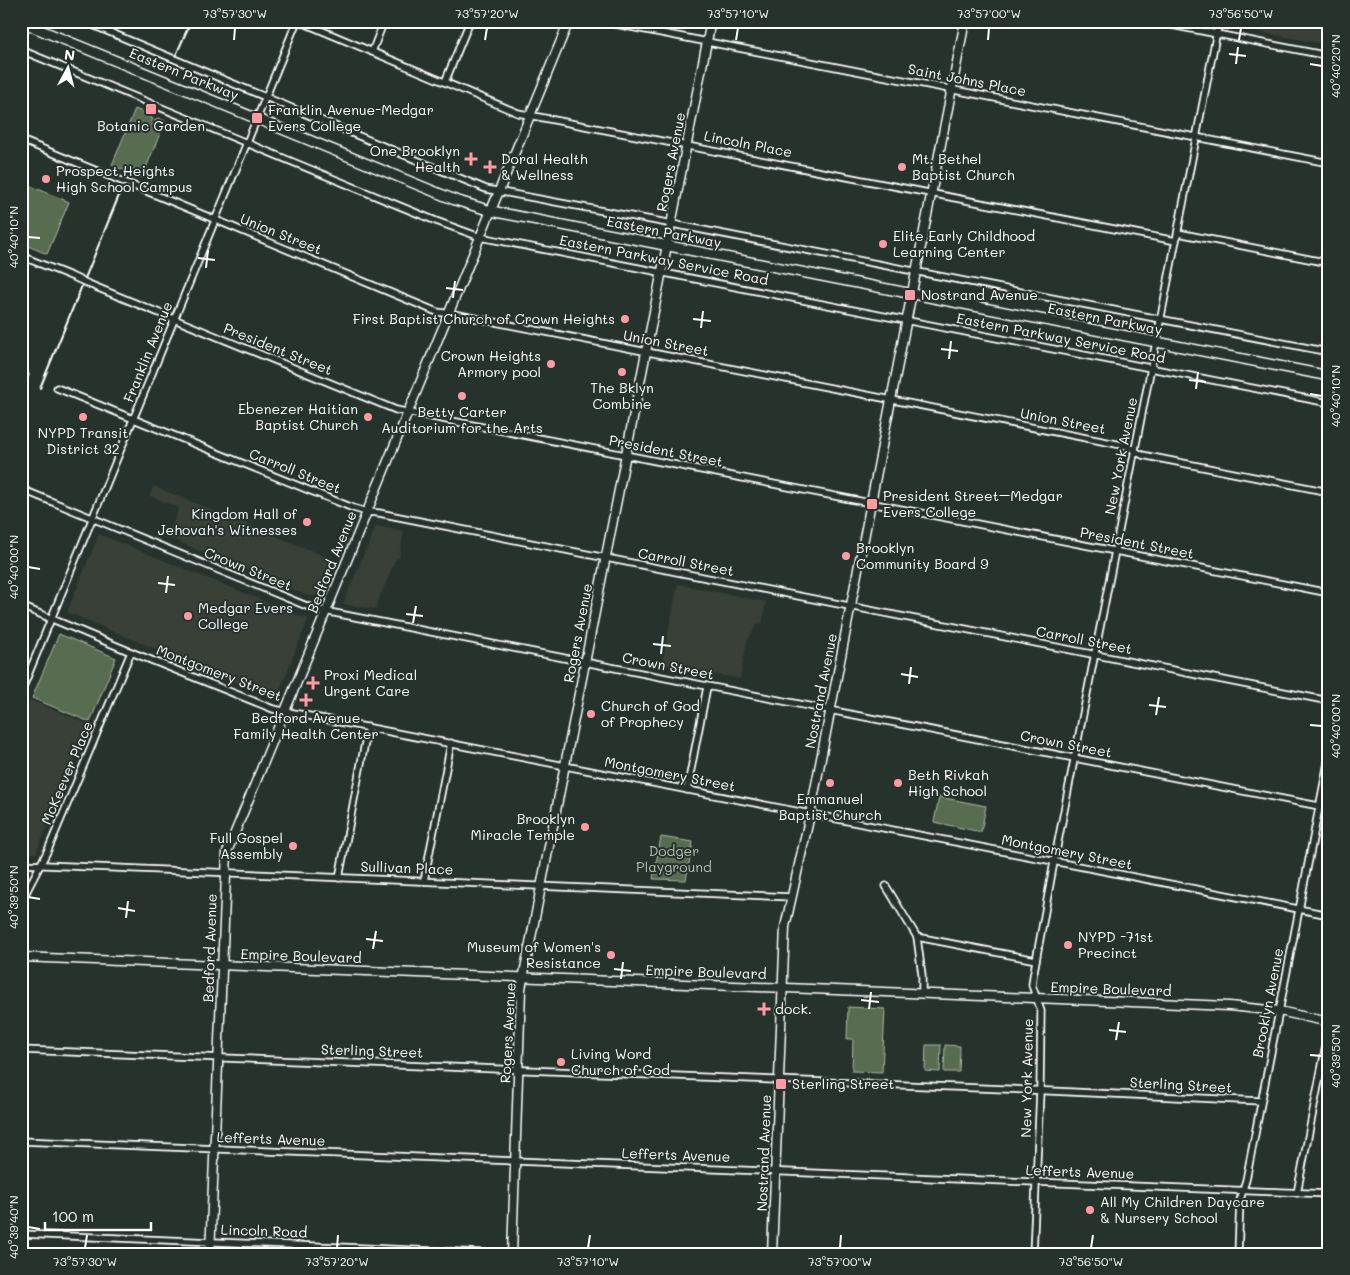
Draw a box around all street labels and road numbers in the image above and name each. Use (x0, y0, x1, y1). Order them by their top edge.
street label: Eastern Parkway (127, 43, 242, 104)
street label: Saint Johns Place (906, 59, 1028, 100)
street label: Rogers Avenue (652, 111, 689, 213)
street label: Lincoln Place (702, 126, 794, 161)
street label: Union Street (238, 209, 325, 259)
street label: Eastern Parkway (605, 211, 723, 252)
street label: Eastern Parkway Service Road (558, 230, 770, 289)
street label: Eastern Parkway (1046, 298, 1164, 339)
street label: Franklin Avenue (119, 299, 176, 405)
street label: Eastern Parkway Service Road (955, 308, 1167, 367)
street label: President Street (221, 318, 335, 379)
street label: Union Street (622, 325, 710, 360)
street label: New York Avenue (1100, 396, 1141, 516)
street label: Union Street (1019, 403, 1107, 438)
street label: President Street (607, 430, 725, 471)
street label: Carroll Street (247, 444, 344, 498)
street label: Bedford Avenue (302, 508, 361, 616)
street label: President Street (1078, 522, 1196, 563)
street label: Crown Street (202, 542, 295, 595)
street label: Carroll Street (637, 543, 736, 580)
street label: Rogers Avenue (559, 582, 596, 684)
street label: Carroll Street (1035, 621, 1134, 658)
street label: Nostrand Avenue (800, 632, 841, 750)
street label: Montgomery Street (154, 640, 285, 705)
street label: Crown Street (621, 647, 716, 684)
street label: McKeever Place (36, 718, 97, 827)
street label: Crown Street (1019, 725, 1114, 762)
street label: Montgomery Street (603, 751, 737, 796)
street label: Montgomery Street (1000, 829, 1134, 874)
street label: Sullivan Place (360, 856, 454, 879)
street label: Bedford Avenue (198, 893, 221, 1003)
street label: Empire Boulevard (240, 944, 362, 967)
street label: Brooklyn Avenue (1248, 946, 1287, 1059)
street label: Empire Boulevard (645, 960, 767, 983)
street label: Empire Boulevard (1050, 977, 1172, 1000)
street label: Rogers Avenue (495, 982, 520, 1084)
street label: New York Avenue (1016, 1018, 1037, 1138)
street label: Sterling Street (320, 1039, 424, 1062)
street label: Sterling Street (1129, 1072, 1233, 1097)
street label: Nostrand Avenue (752, 1094, 775, 1212)
street label: Lefferts Avenue (216, 1127, 326, 1150)
street label: Lefferts Avenue (621, 1143, 731, 1166)
street label: Lefferts Avenue (1025, 1160, 1135, 1183)
street label: Lincoln Road (220, 1219, 308, 1242)

